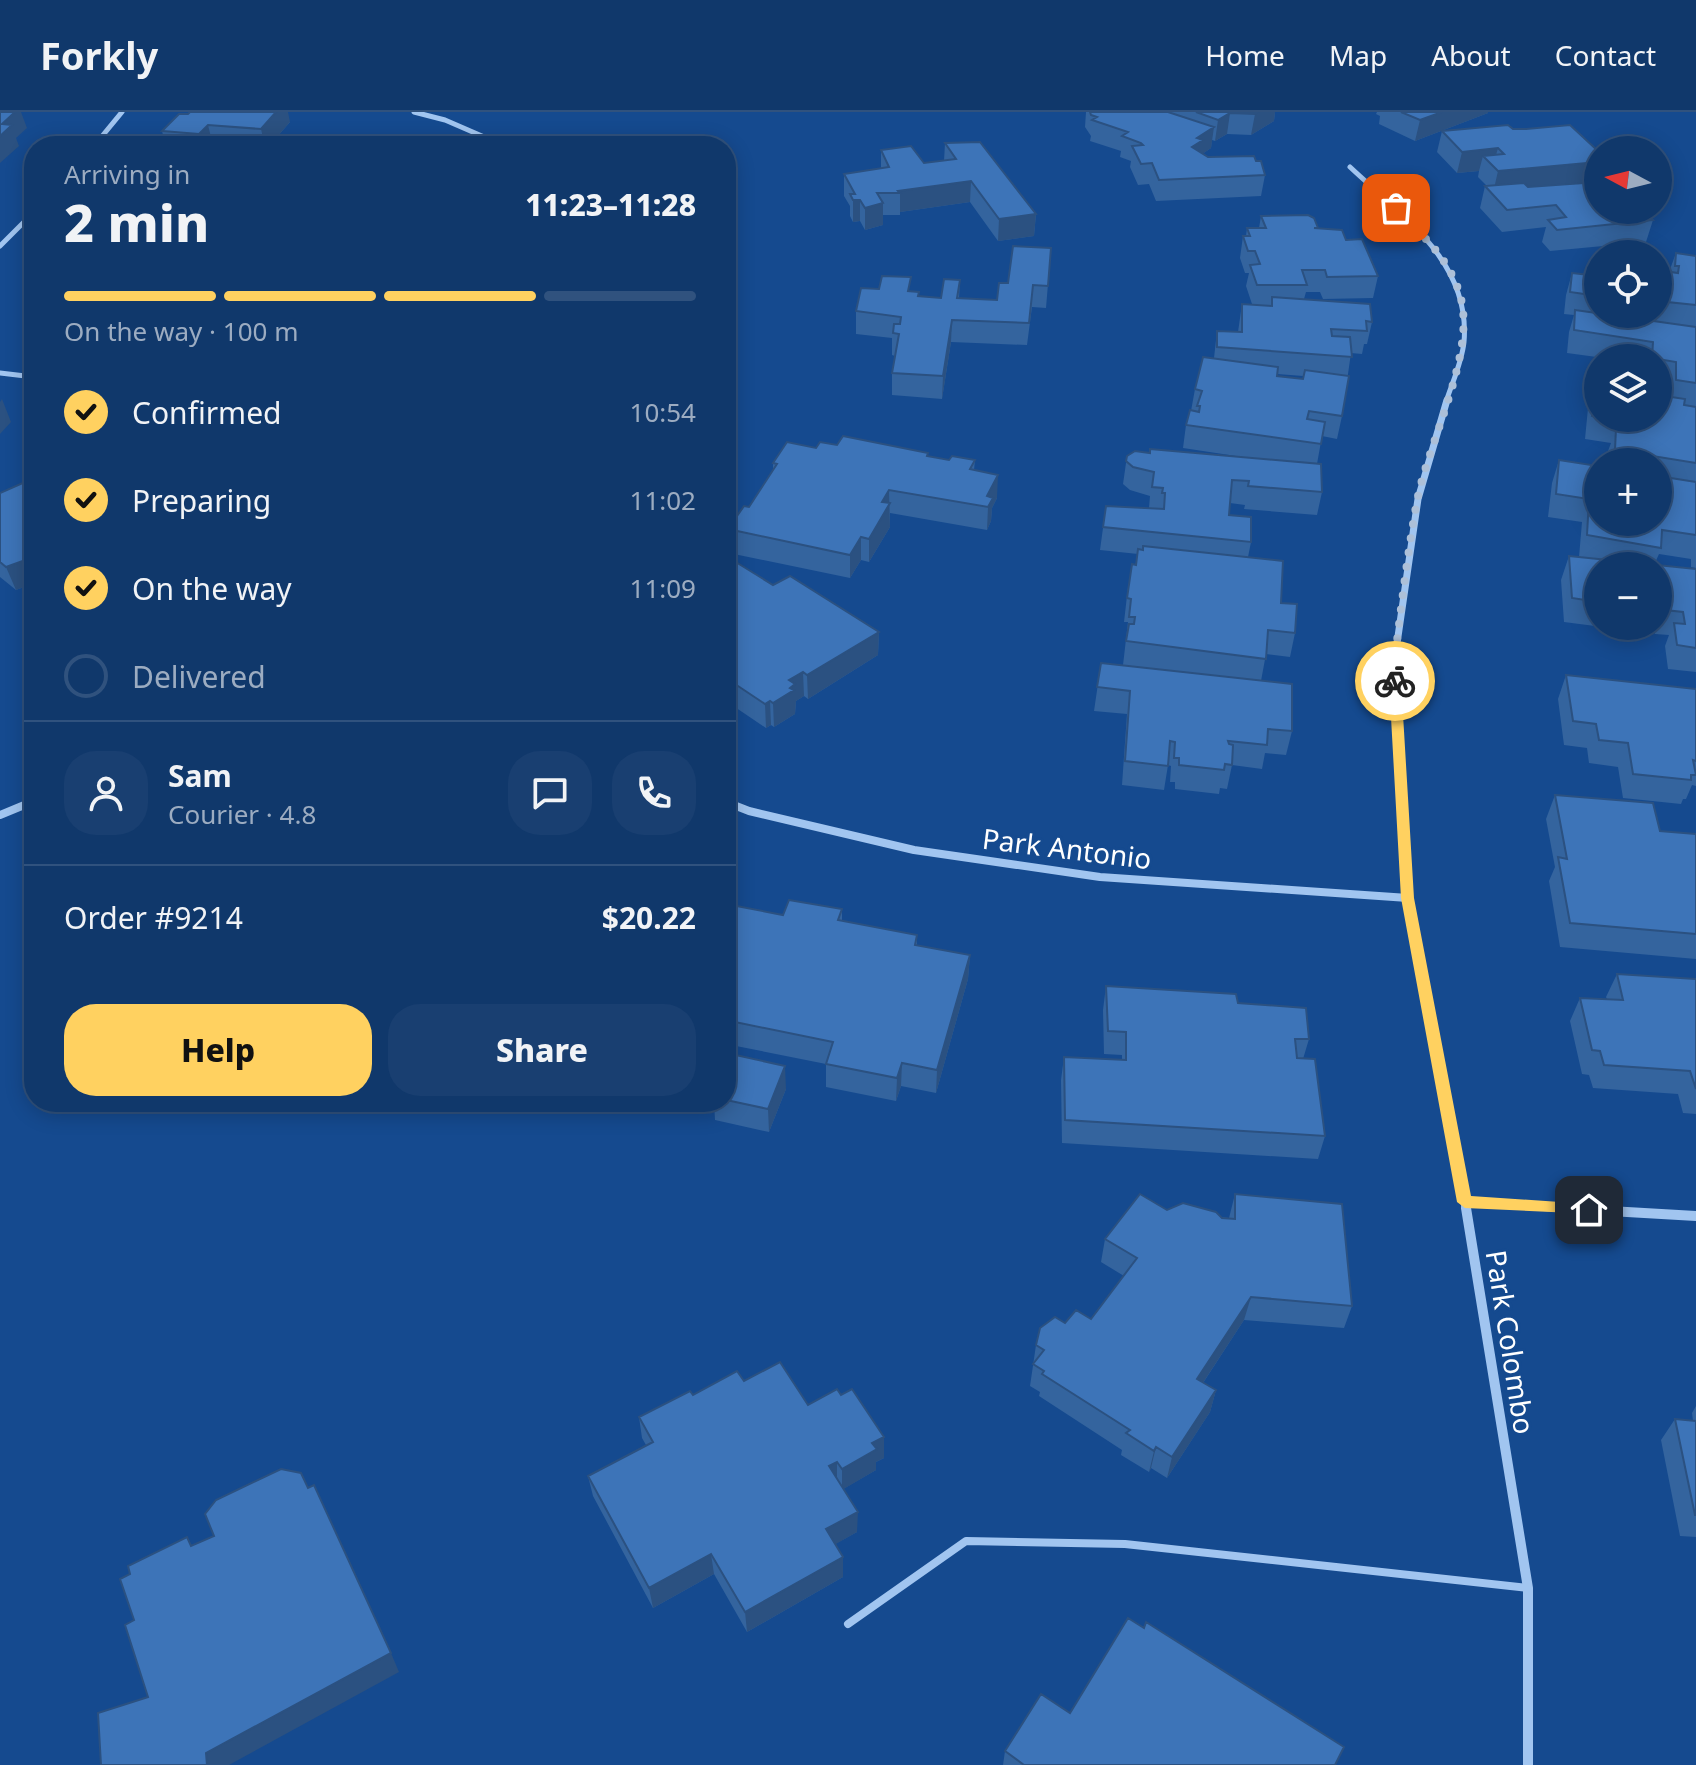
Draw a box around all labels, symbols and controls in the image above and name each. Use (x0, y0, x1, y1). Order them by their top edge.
text: Forkly (40, 29, 158, 81)
text: Home (1205, 36, 1285, 74)
text: Map (1329, 36, 1387, 74)
text: About (1431, 36, 1511, 74)
text: Contact (1555, 36, 1656, 74)
north arrow (1584, 136, 1672, 224)
map controls (1584, 136, 1672, 640)
text: Arriving in (64, 156, 190, 192)
pin (1362, 174, 1430, 242)
text: 11:23–11:28 (525, 184, 696, 225)
text: 2 min (64, 186, 209, 257)
icon: bag (1374, 186, 1418, 230)
button: locate (1584, 240, 1672, 328)
text: On the way · 100 m (64, 313, 298, 349)
button: layers (1584, 344, 1672, 432)
icon: check (64, 390, 108, 434)
text: Confirmed (132, 392, 282, 433)
text: 10:54 (630, 394, 696, 430)
button: + (1584, 448, 1672, 536)
icon: check (64, 478, 108, 522)
text: Preparing (132, 480, 271, 521)
text: 11:02 (630, 482, 696, 518)
button: − (1584, 552, 1672, 640)
icon: check (64, 566, 108, 610)
text: On the way (132, 568, 292, 609)
text: 11:09 (630, 570, 696, 606)
courier (1355, 641, 1435, 721)
text: Delivered (132, 656, 266, 697)
icon: bike (1373, 659, 1417, 703)
button: person (64, 751, 148, 835)
button: chat (508, 751, 592, 835)
button: phone (612, 751, 696, 835)
text: Sam (168, 755, 232, 796)
text: Courier · 4.8 (168, 796, 316, 832)
street label: Park Antonio (980, 819, 1154, 877)
text: Order #9214 (64, 897, 243, 938)
text: $20.22 (602, 897, 696, 938)
button: Help (64, 1004, 372, 1096)
button: Share (388, 1004, 696, 1096)
pin (1555, 1176, 1623, 1244)
icon: home (1567, 1188, 1611, 1232)
street label: Park Colombo (1478, 1247, 1544, 1437)

